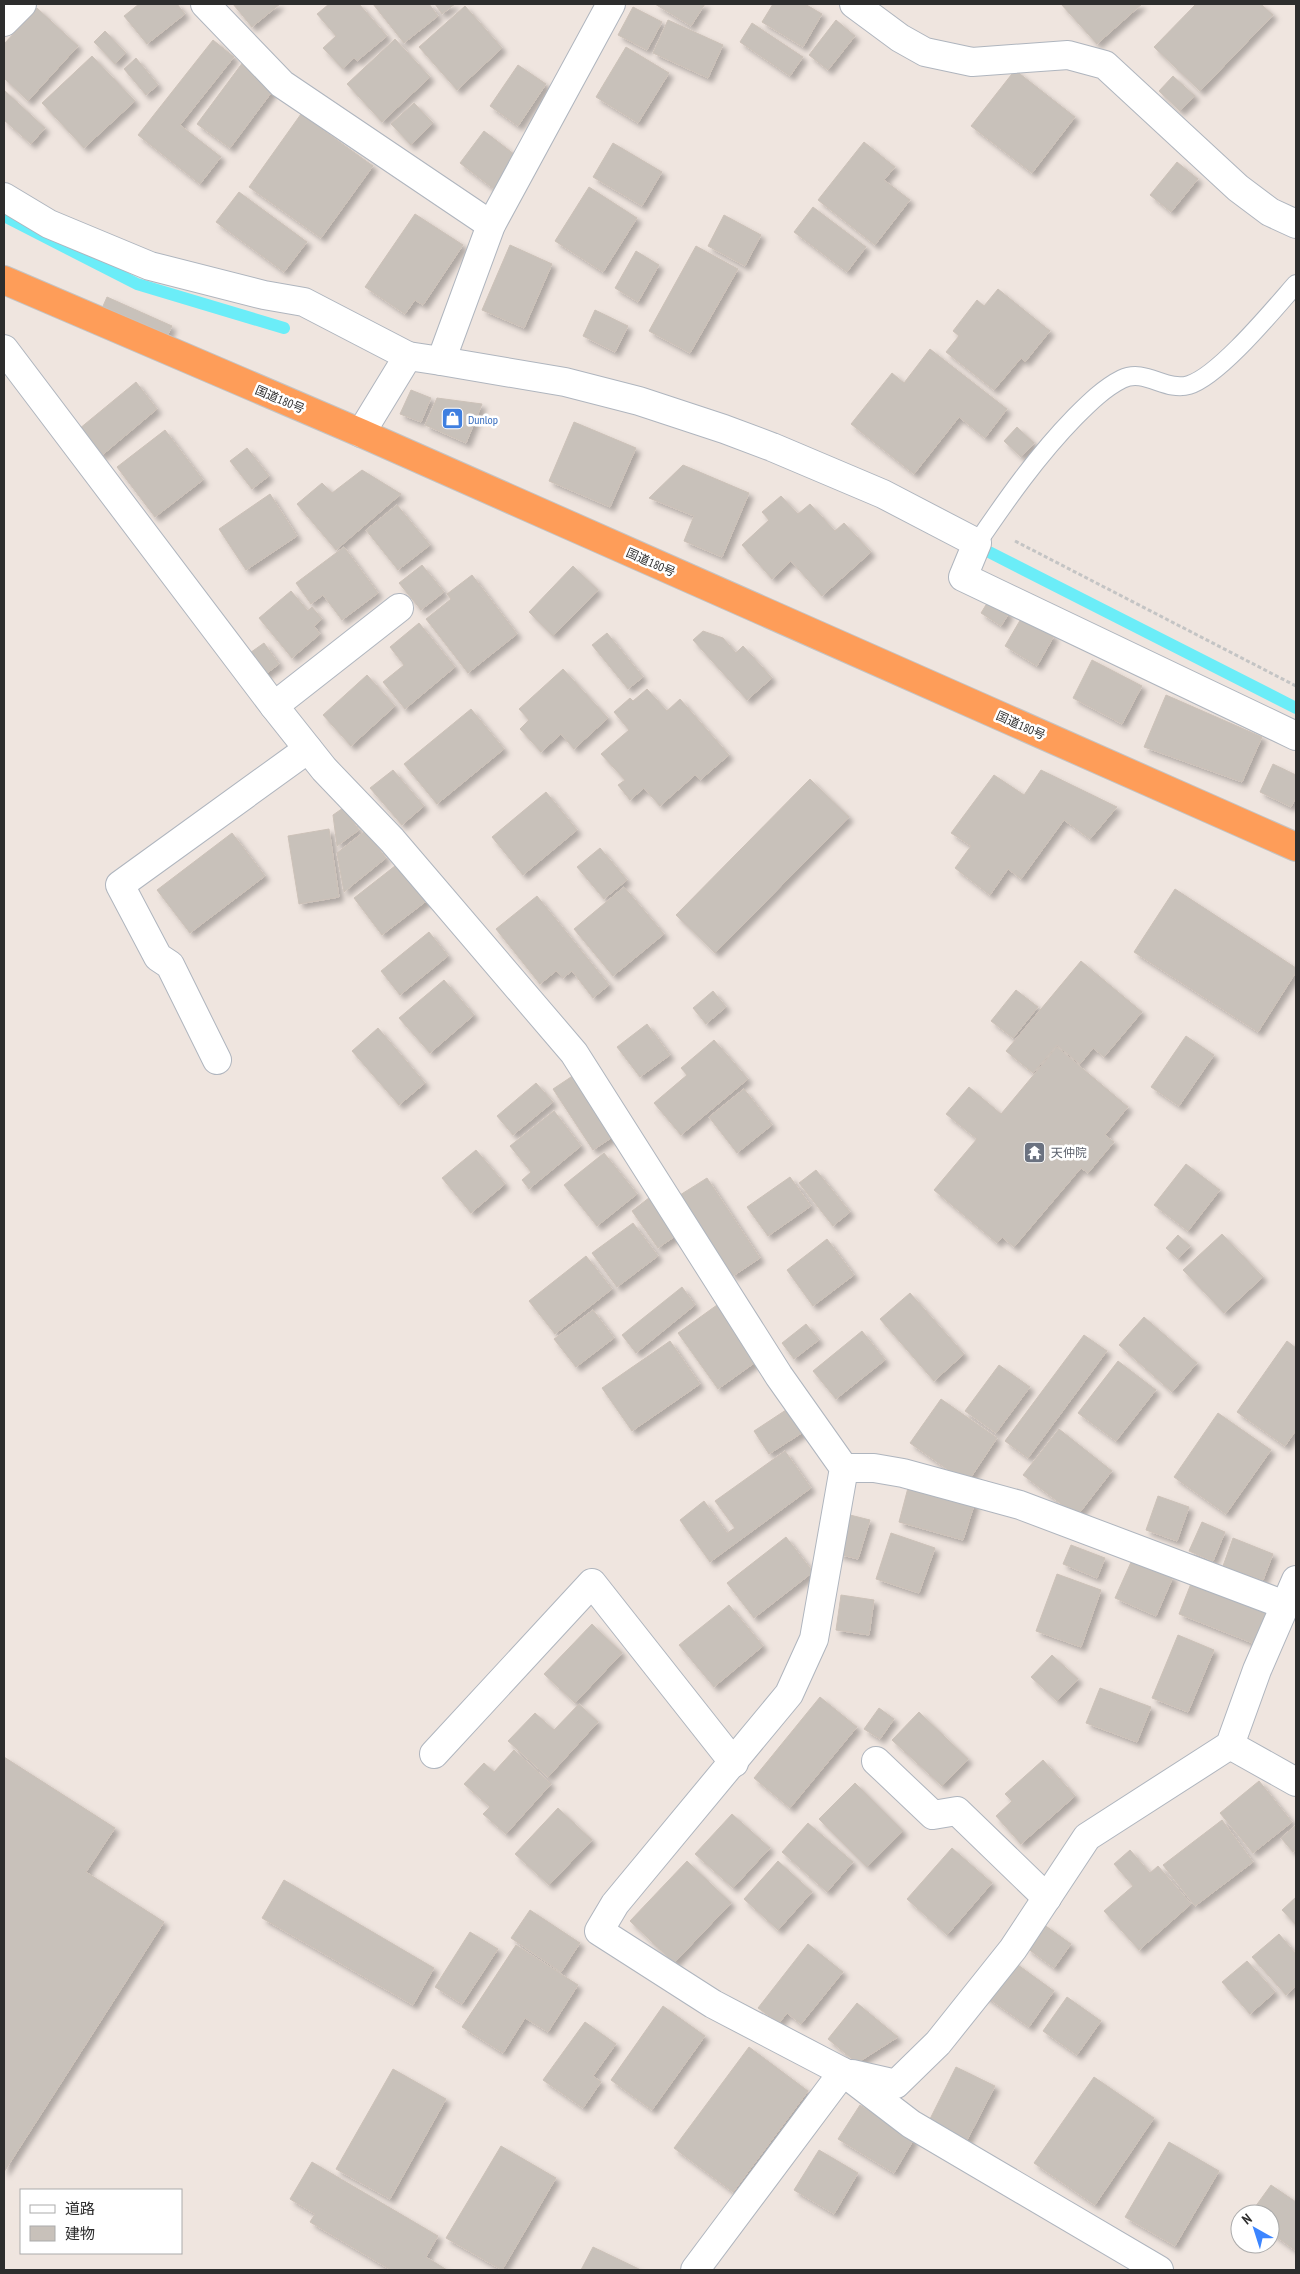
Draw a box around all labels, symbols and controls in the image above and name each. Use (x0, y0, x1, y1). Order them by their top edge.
street label: 国道180号 (253, 382, 307, 416)
shop icon: Dunlop (440, 407, 464, 431)
place label: Dunlop (468, 412, 498, 427)
street label: 国道180号 (624, 545, 678, 579)
street label: 国道180号 (994, 708, 1048, 742)
temple icon: 天仲院 (1023, 1140, 1047, 1164)
place label: 天仲院 (1051, 1145, 1087, 1160)
legend (20, 2189, 182, 2254)
text: 道路 (65, 2199, 95, 2218)
north arrow (1230, 2204, 1280, 2254)
text: N (1238, 2210, 1255, 2228)
text: 建物 (65, 2224, 95, 2243)

